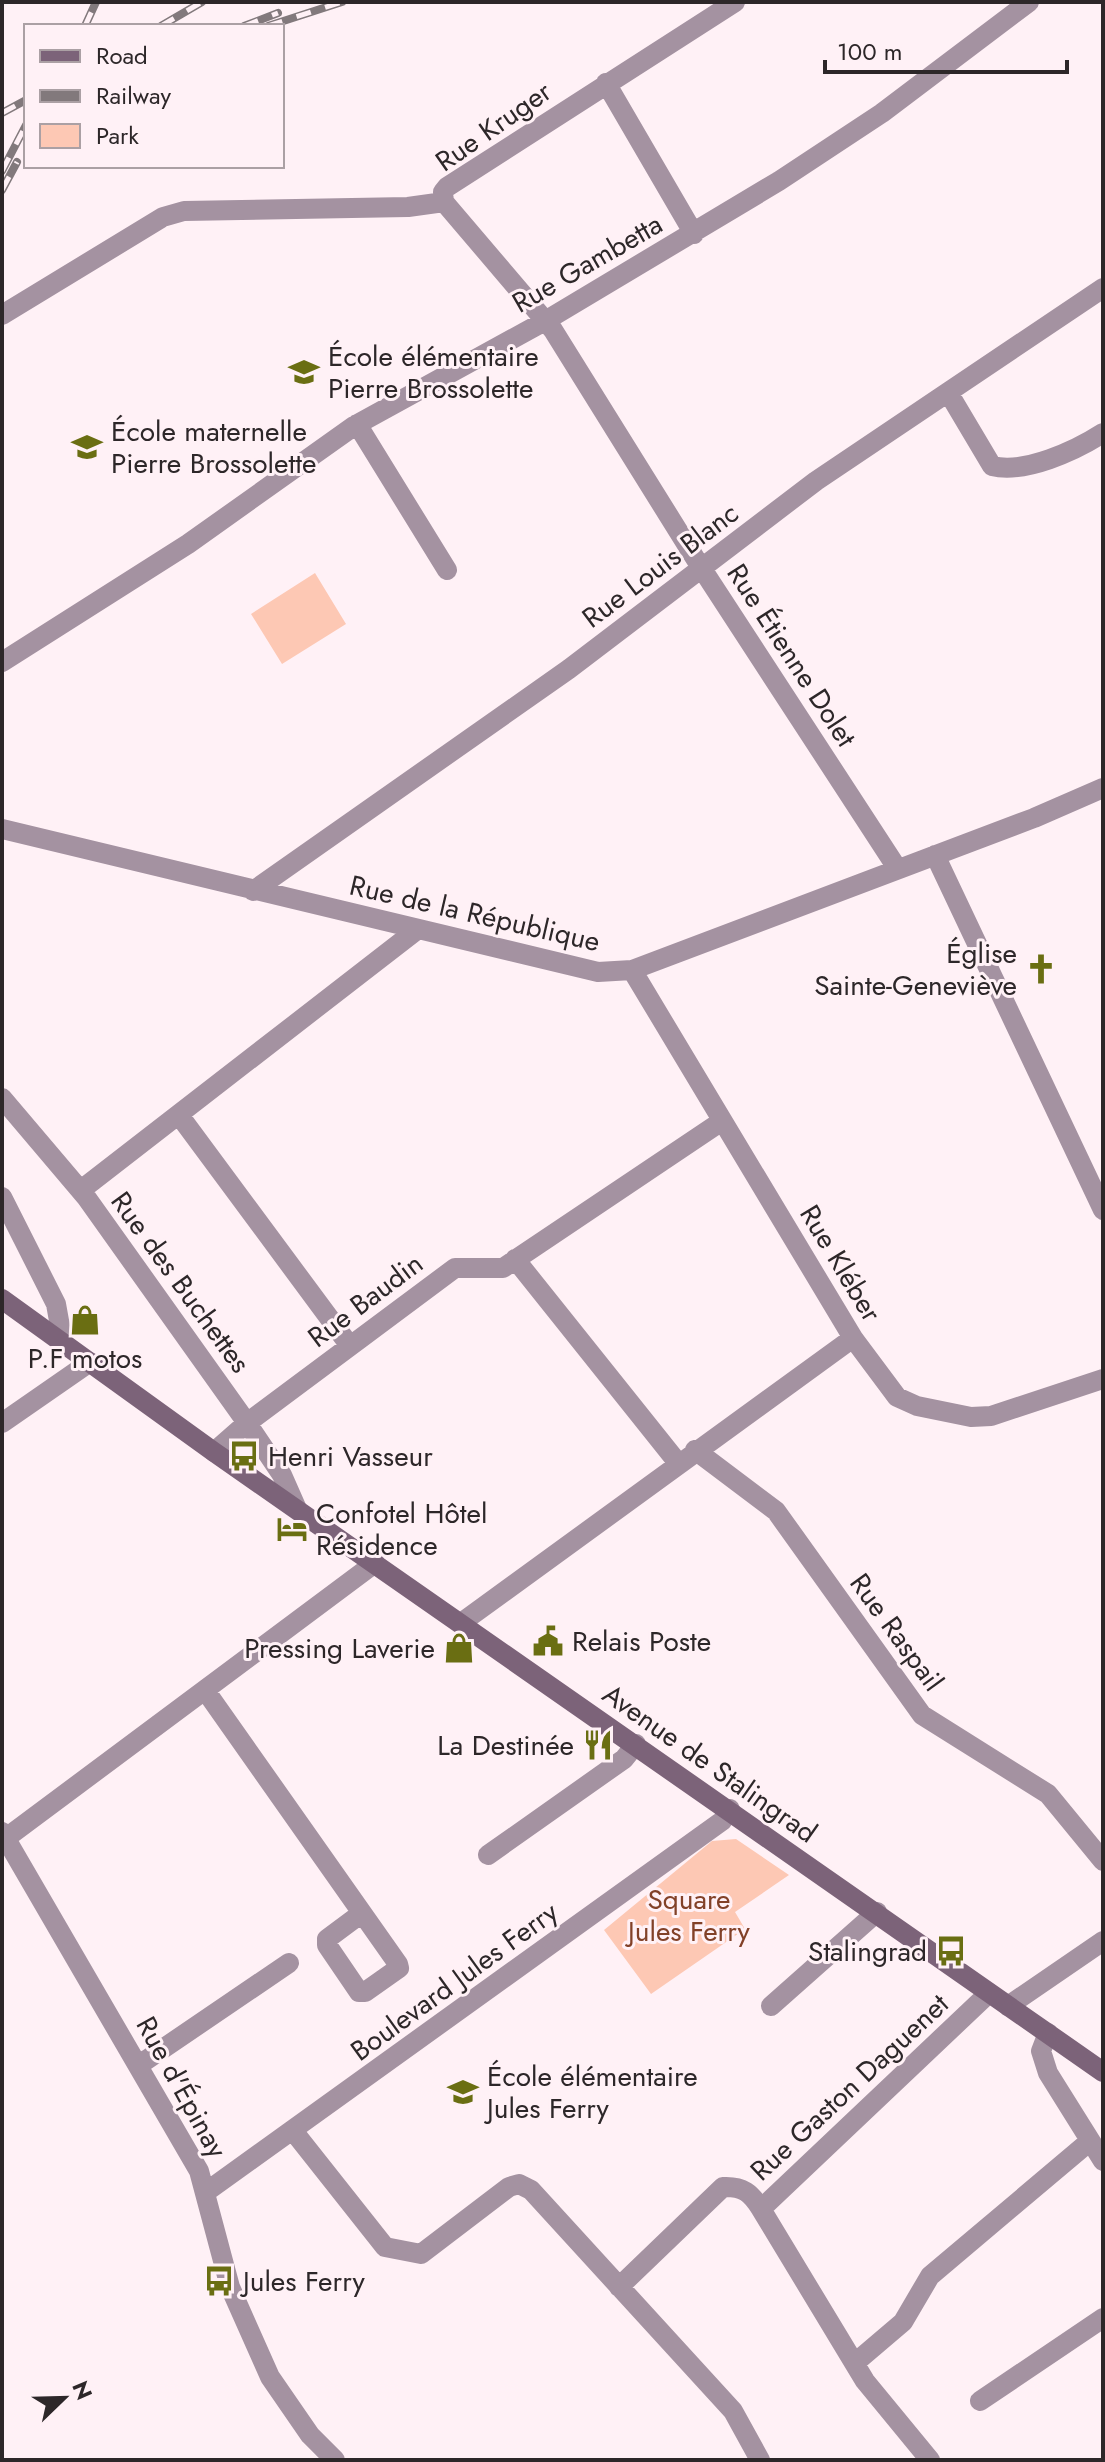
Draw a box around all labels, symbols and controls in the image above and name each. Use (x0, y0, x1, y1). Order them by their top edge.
legend (24, 24, 284, 168)
scale bar (825, 24, 1067, 74)
text: 100 m (837, 34, 903, 69)
text: Road (96, 38, 148, 73)
street label: Rue Kruger (427, 71, 560, 181)
text: Railway (96, 78, 171, 113)
text: Park (96, 118, 139, 153)
street label: Rue Gambetta (504, 204, 670, 323)
place label: École élémentaire Pierre Brossolette (328, 336, 539, 409)
school or university icon: École élémentaire Pierre Brossolette (287, 355, 321, 389)
place label: École maternelle Pierre Brossolette (111, 411, 316, 484)
school or university icon: École maternelle Pierre Brossolette (70, 430, 104, 464)
street label: Rue Louis Blanc (574, 493, 747, 638)
street label: Rue Étienne Dolet (717, 556, 866, 755)
street label: Rue de la République (346, 865, 604, 962)
place label: Église Sainte-Geneviève (814, 933, 1017, 1006)
church icon: Église Sainte-Geneviève (1024, 952, 1058, 986)
street label: Rue des Buchettes (101, 1183, 260, 1381)
street label: Rue Kléber (790, 1197, 892, 1330)
street label: Rue Baudin (299, 1243, 432, 1357)
shop icon: P.F motos (68, 1303, 102, 1337)
place label: P.F motos (28, 1338, 142, 1379)
place label: Henri Vasseur (268, 1436, 433, 1477)
bus stop icon: Henri Vasseur (227, 1439, 261, 1473)
place label: Confotel Hôtel Résidence (316, 1493, 487, 1566)
hotel icon: Confotel Hôtel Résidence (275, 1512, 309, 1546)
street label: Rue Raspail (840, 1565, 953, 1700)
place label: Relais Poste (572, 1621, 711, 1662)
public building icon: Relais Poste (531, 1624, 565, 1658)
place label: Pressing Laverie (244, 1628, 435, 1669)
shop icon: Pressing Laverie (442, 1631, 476, 1665)
street label: Avenue de Stalingrad (594, 1674, 825, 1853)
place label: La Destinée (437, 1725, 574, 1766)
restaurant icon: La Destinée (581, 1728, 615, 1762)
park label: Square Jules Ferry (624, 1879, 751, 1952)
street label: Boulevard Jules Ferry (342, 1892, 567, 2071)
place label: Stalingrad (808, 1931, 927, 1972)
bus stop icon: Stalingrad (934, 1934, 968, 1968)
street label: Rue Gaston Daguenet (741, 1984, 958, 2190)
street label: Rue d'Épinay (126, 2009, 238, 2166)
place label: École élémentaire Jules Ferry (483, 2056, 698, 2129)
school or university icon: École élémentaire Jules Ferry (446, 2075, 480, 2109)
place label: Jules Ferry (239, 2261, 366, 2302)
bus stop icon: Jules Ferry (202, 2264, 236, 2298)
north arrow (24, 2358, 104, 2438)
text: N (64, 2376, 101, 2404)

